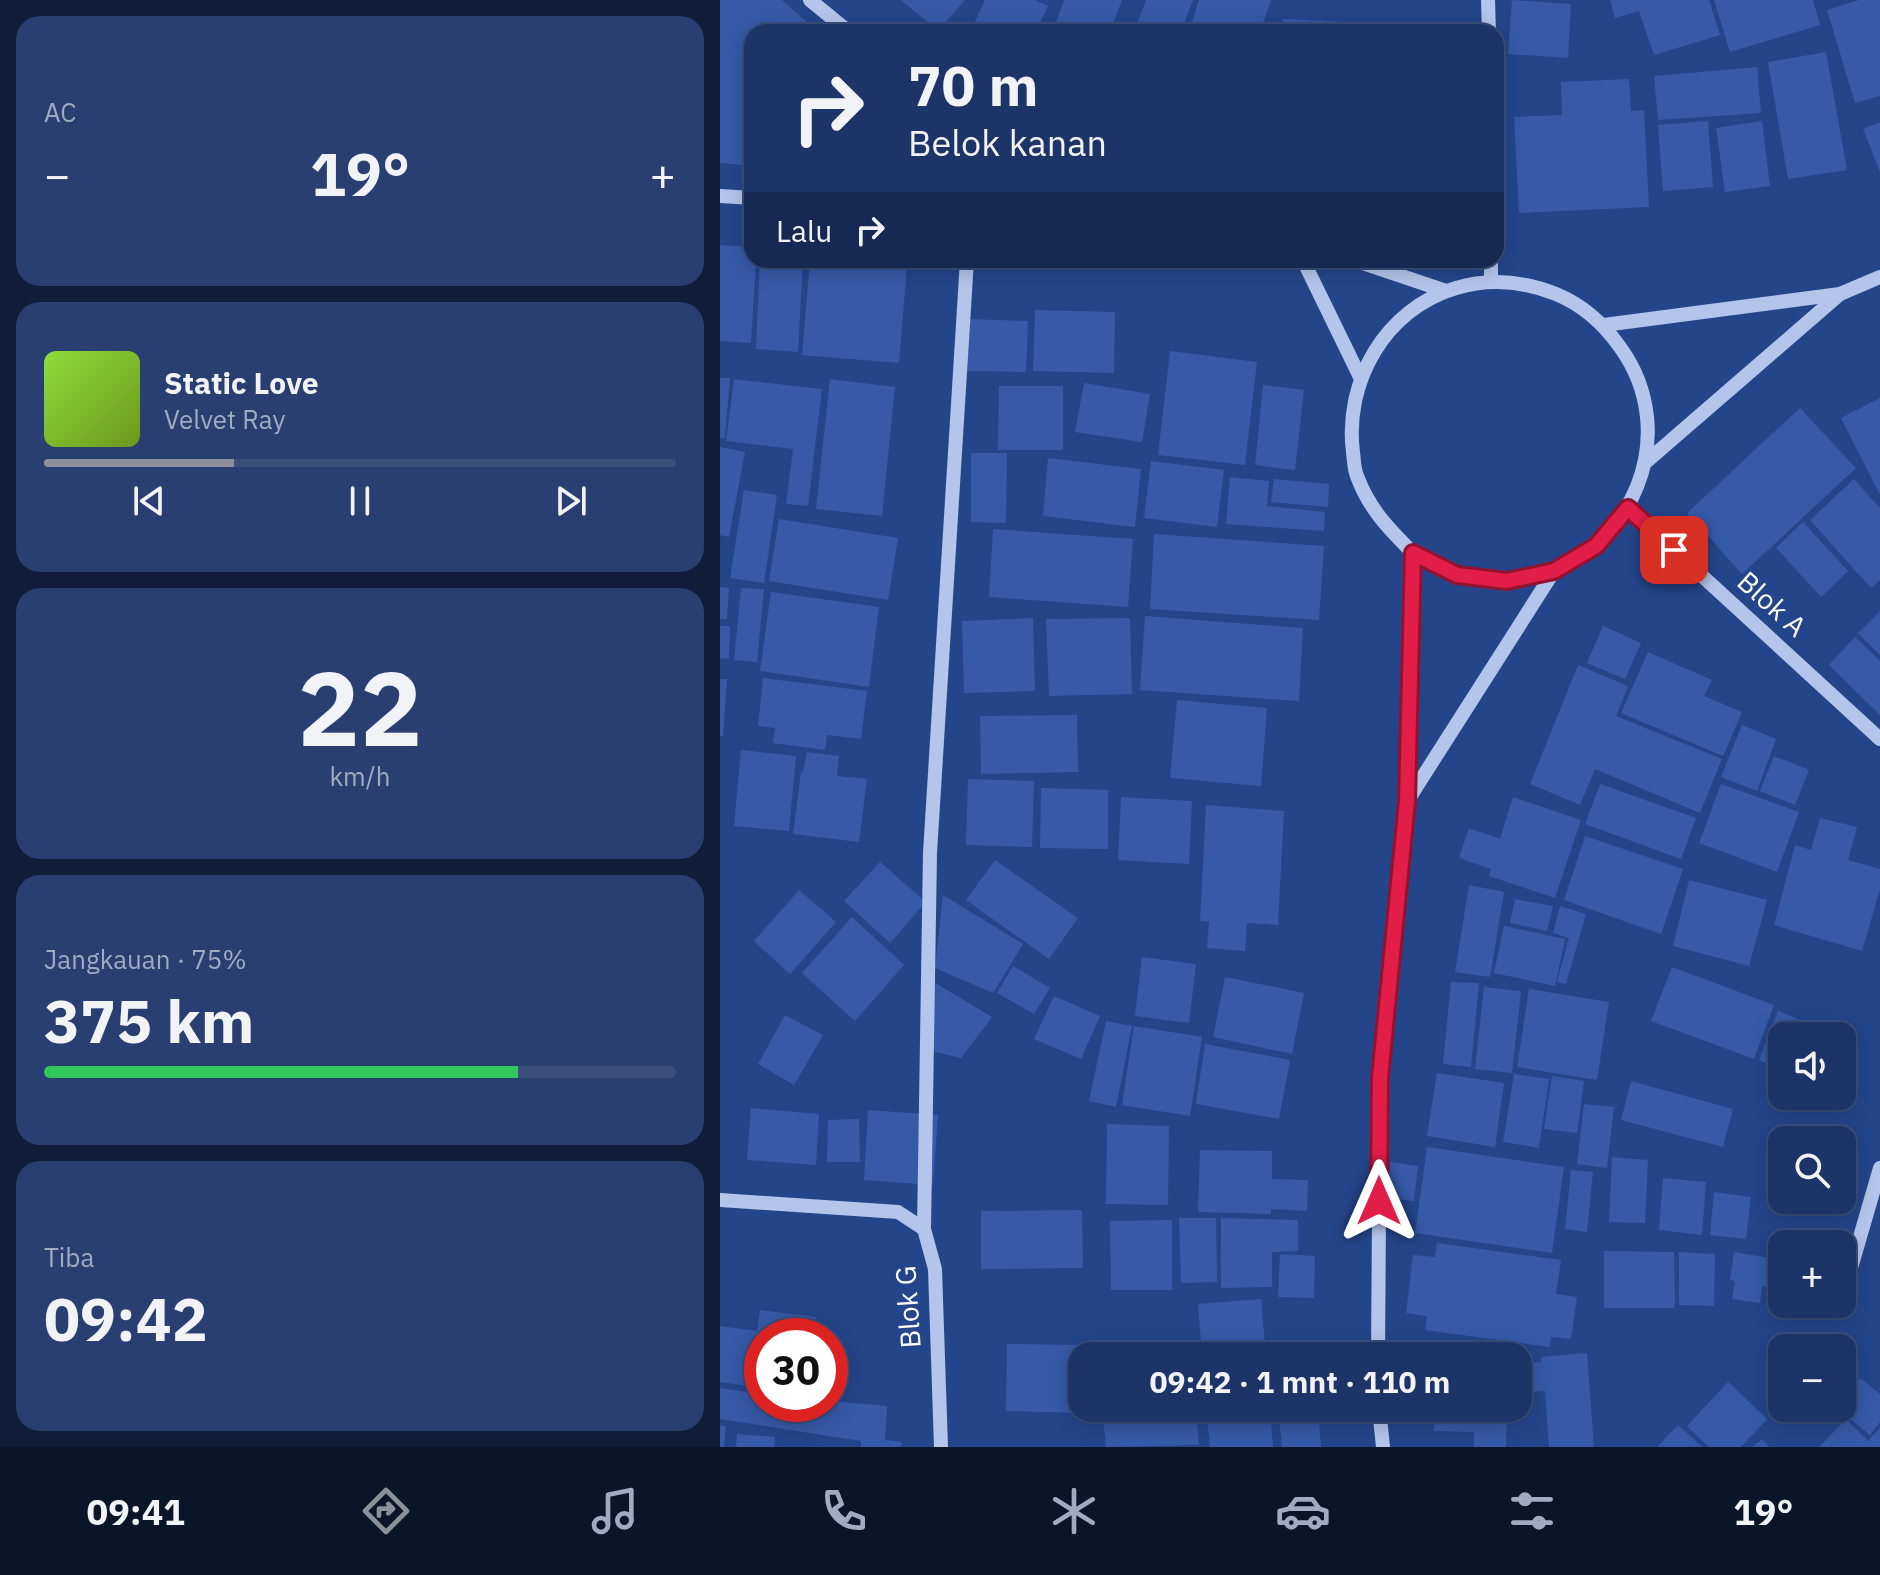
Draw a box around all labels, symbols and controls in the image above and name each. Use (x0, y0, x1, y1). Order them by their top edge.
text: 70 m (908, 49, 1038, 121)
icon: right (776, 56, 880, 160)
text: AC (44, 95, 76, 129)
text: Belok kanan (908, 119, 1107, 166)
text: 19° (310, 134, 410, 213)
text: − (44, 146, 70, 203)
text: + (650, 146, 676, 203)
icon: right (848, 208, 892, 252)
text: Lalu (776, 211, 832, 250)
text: Static Love (164, 363, 319, 402)
text: Velvet Ray (164, 402, 285, 436)
icon: previous (127, 479, 171, 523)
icon: pause (338, 479, 382, 523)
icon: next (549, 479, 593, 523)
pin (1640, 516, 1708, 584)
icon: arrive (1652, 528, 1696, 572)
street label: Blok A (1730, 563, 1815, 644)
text: 22 (298, 639, 422, 775)
text: km/h (329, 759, 391, 793)
text: Jangkauan · 75% (44, 942, 247, 976)
text: 375 km (44, 981, 254, 1060)
map controls (1768, 1022, 1856, 1422)
button: sound (1768, 1022, 1856, 1110)
button: search (1768, 1126, 1856, 1214)
position arrow (1337, 1159, 1421, 1243)
button: + (1768, 1230, 1856, 1318)
text: Tiba (44, 1240, 94, 1274)
street label: Blok G (886, 1265, 929, 1349)
text: 09:42 (44, 1279, 208, 1358)
speed limit sign: 30 (744, 1318, 848, 1422)
button: − (1768, 1334, 1856, 1422)
text: 09:42 · 1 mnt · 110 m (1150, 1362, 1450, 1401)
icon: directions (358, 1483, 414, 1539)
icon: music (587, 1483, 643, 1539)
icon: phone (816, 1483, 872, 1539)
icon: climate (1046, 1483, 1102, 1539)
icon: car (1275, 1483, 1331, 1539)
icon: filters (1504, 1483, 1560, 1539)
text: 09:41 (87, 1488, 185, 1535)
text: 19° (1733, 1488, 1793, 1535)

